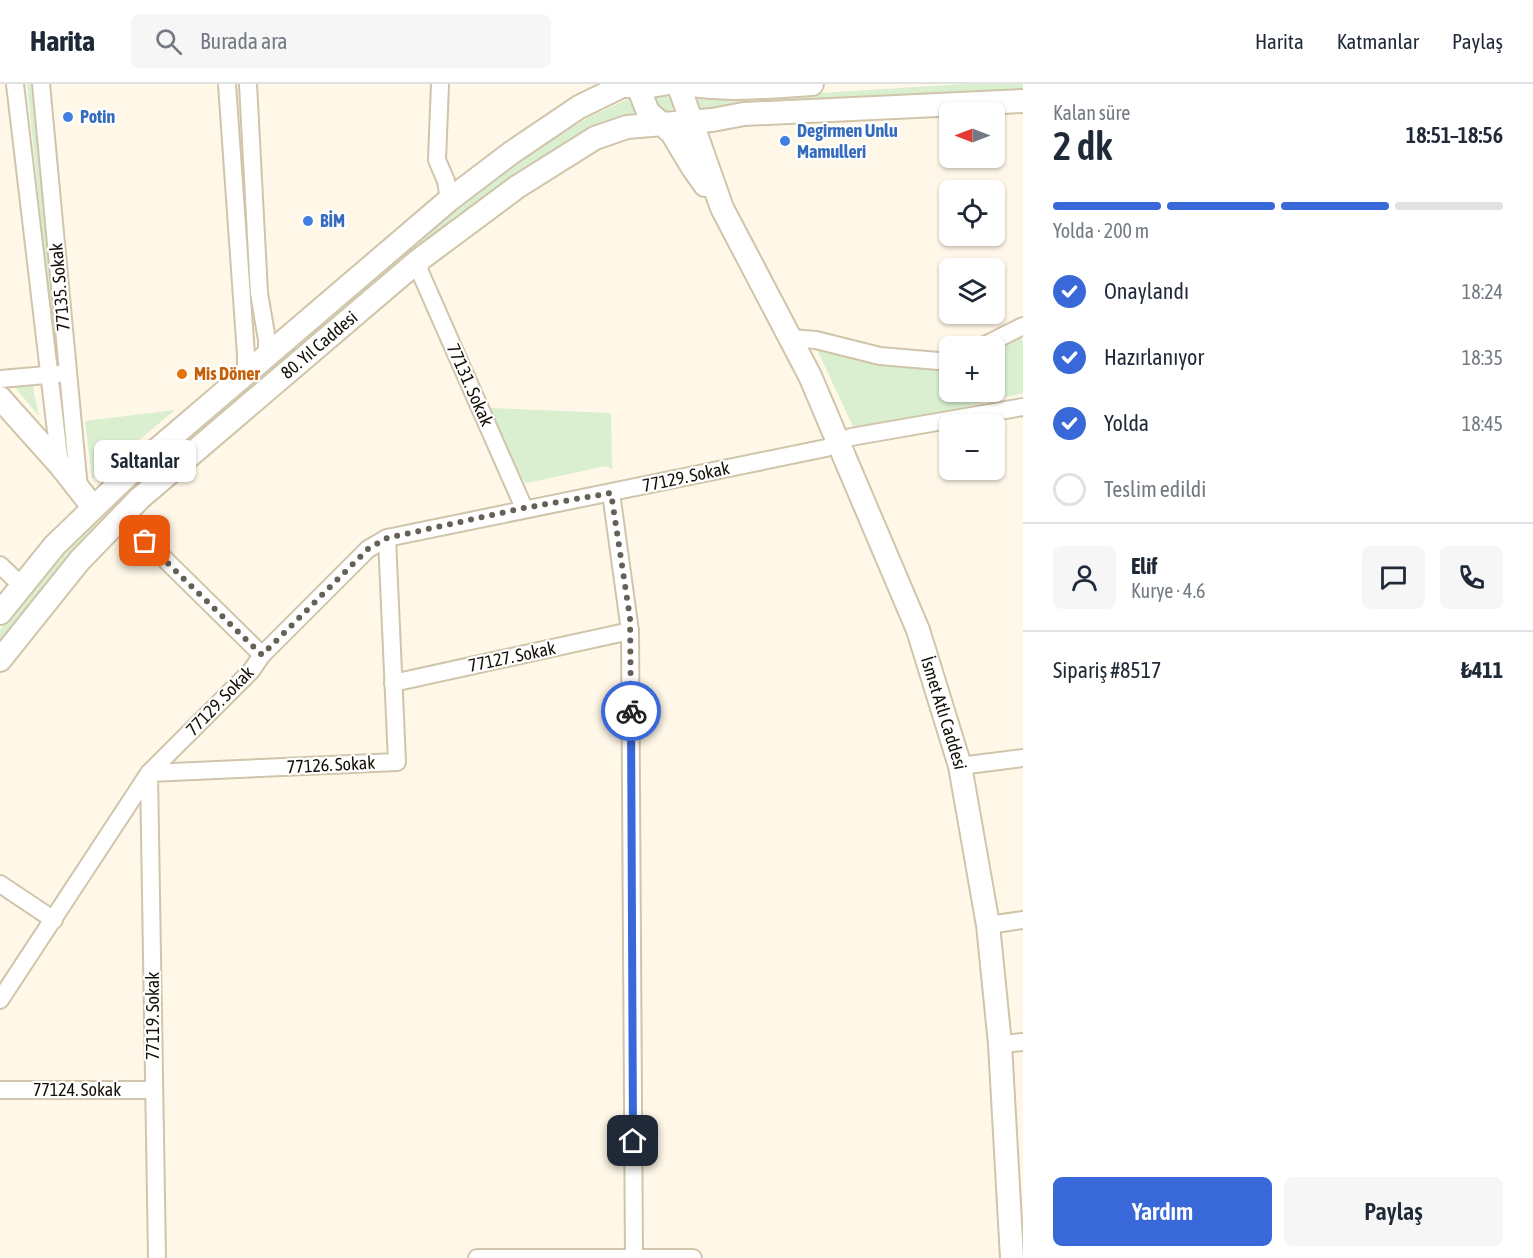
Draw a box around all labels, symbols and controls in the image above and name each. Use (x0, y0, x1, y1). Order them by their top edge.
search box (131, 14, 551, 68)
text: Harita (30, 25, 95, 57)
icon: search (152, 25, 185, 58)
text: Burada ara (200, 28, 288, 54)
text: Harita (1255, 29, 1304, 53)
text: Katmanlar (1337, 29, 1419, 53)
text: Paylaş (1452, 29, 1503, 53)
text: Kalan süre (1053, 101, 1130, 124)
north arrow (939, 102, 1005, 168)
map controls (939, 102, 1005, 480)
place label: Potin (80, 106, 115, 127)
marker: Potin (61, 110, 75, 124)
place label: Degirmen Unlu Mamulleri (797, 120, 898, 162)
text: 18:51–18:56 (1406, 122, 1503, 148)
text: 2 dk (1053, 124, 1112, 168)
marker: Degirmen Unlu Mamulleri (778, 134, 792, 148)
button: locate (939, 180, 1005, 246)
place label: BİM (320, 210, 345, 231)
marker: BİM (301, 214, 315, 228)
text: Yolda · 200 m (1053, 219, 1149, 242)
street label: 77135. Sokak (45, 242, 74, 332)
button: layers (939, 258, 1005, 324)
icon: check (1053, 275, 1086, 308)
text: Onaylandı (1104, 278, 1189, 304)
text: 18:24 (1462, 280, 1503, 303)
street label: 80. Yıl Caddesi (276, 306, 361, 383)
button: + (939, 336, 1005, 402)
street label: 77131. Sokak (443, 340, 498, 429)
icon: check (1053, 341, 1086, 374)
text: Hazırlanıyor (1104, 344, 1204, 370)
text: 18:35 (1462, 346, 1503, 369)
place label: Mis Döner (194, 363, 260, 384)
marker: Mis Döner (175, 367, 189, 381)
icon: check (1053, 407, 1086, 440)
text: Yolda (1104, 410, 1149, 436)
text: 18:45 (1462, 412, 1503, 435)
button: − (939, 414, 1005, 480)
callout: Saltanlar (94, 439, 196, 481)
text: Saltanlar (111, 449, 179, 472)
street label: 77129. Sokak (641, 457, 731, 496)
text: Teslim edildi (1104, 476, 1206, 502)
pin (119, 515, 170, 566)
icon: bag (128, 524, 161, 557)
button: person (1053, 546, 1116, 609)
button: chat (1362, 546, 1425, 609)
button: phone (1440, 546, 1503, 609)
text: Elif (1131, 553, 1157, 579)
text: Kurye · 4.6 (1131, 579, 1205, 602)
street label: 77127. Sokak (467, 637, 557, 676)
street label: İsmet Atlı Caddesi (917, 654, 971, 771)
text: Sipariş #8517 (1053, 657, 1161, 683)
text: ₺411 (1461, 657, 1503, 683)
street label: 77129. Sokak (181, 662, 258, 740)
courier (601, 681, 661, 741)
icon: bike (615, 695, 648, 728)
street label: 77126. Sokak (286, 752, 376, 777)
street label: 77119. Sokak (142, 972, 163, 1060)
street label: 77124. Sokak (33, 1079, 121, 1100)
pin (607, 1115, 658, 1166)
icon: home (616, 1124, 649, 1157)
button: Yardım (1053, 1177, 1272, 1246)
button: Paylaş (1284, 1177, 1503, 1246)

